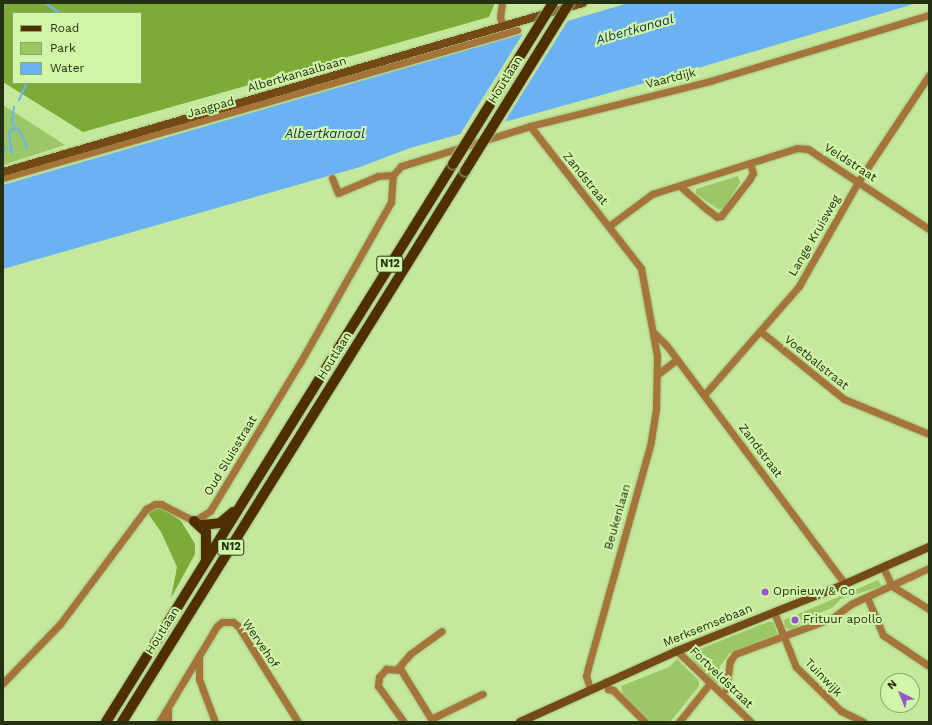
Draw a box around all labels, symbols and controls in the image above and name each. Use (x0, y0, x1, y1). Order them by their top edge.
water label: Albertkanaal (594, 11, 676, 49)
legend (12, 12, 142, 84)
text: Road (50, 21, 79, 35)
text: Park (50, 41, 76, 55)
street label: Albertkanaalbaan (246, 54, 348, 96)
street label: Houtlaan (486, 54, 526, 106)
text: Water (50, 61, 84, 75)
street label: Vaartdijk (645, 66, 697, 92)
street label: Jaagpad (186, 94, 236, 122)
water label: Albertkanaal (285, 126, 365, 142)
street label: Veldstraat (821, 141, 879, 185)
street label: Zandstraat (559, 150, 611, 208)
street label: Lange Kruisweg (786, 193, 844, 279)
road number: N12 (376, 255, 404, 273)
street label: Houtlaan (315, 330, 355, 382)
street label: Voetbalstraat (781, 333, 851, 393)
street label: Oud Sluisstraat (201, 413, 261, 499)
street label: Zandstraat (735, 421, 785, 481)
street label: Beukenlaan (602, 482, 634, 552)
road number: N12 (217, 538, 245, 556)
place label: Opnieuw & Co (773, 585, 856, 599)
marker: Opnieuw & Co (760, 587, 770, 597)
street label: Merksemsebaan (661, 602, 755, 650)
street label: Houtlaan (143, 605, 183, 657)
place label: Frituur apollo (803, 613, 883, 627)
marker: Frituur apollo (790, 615, 800, 625)
street label: Wervehof (239, 617, 281, 671)
street label: Fortveldstraat (686, 644, 756, 712)
street label: Tuinwijk (801, 656, 845, 700)
north arrow (880, 673, 920, 713)
text: N (885, 677, 900, 692)

